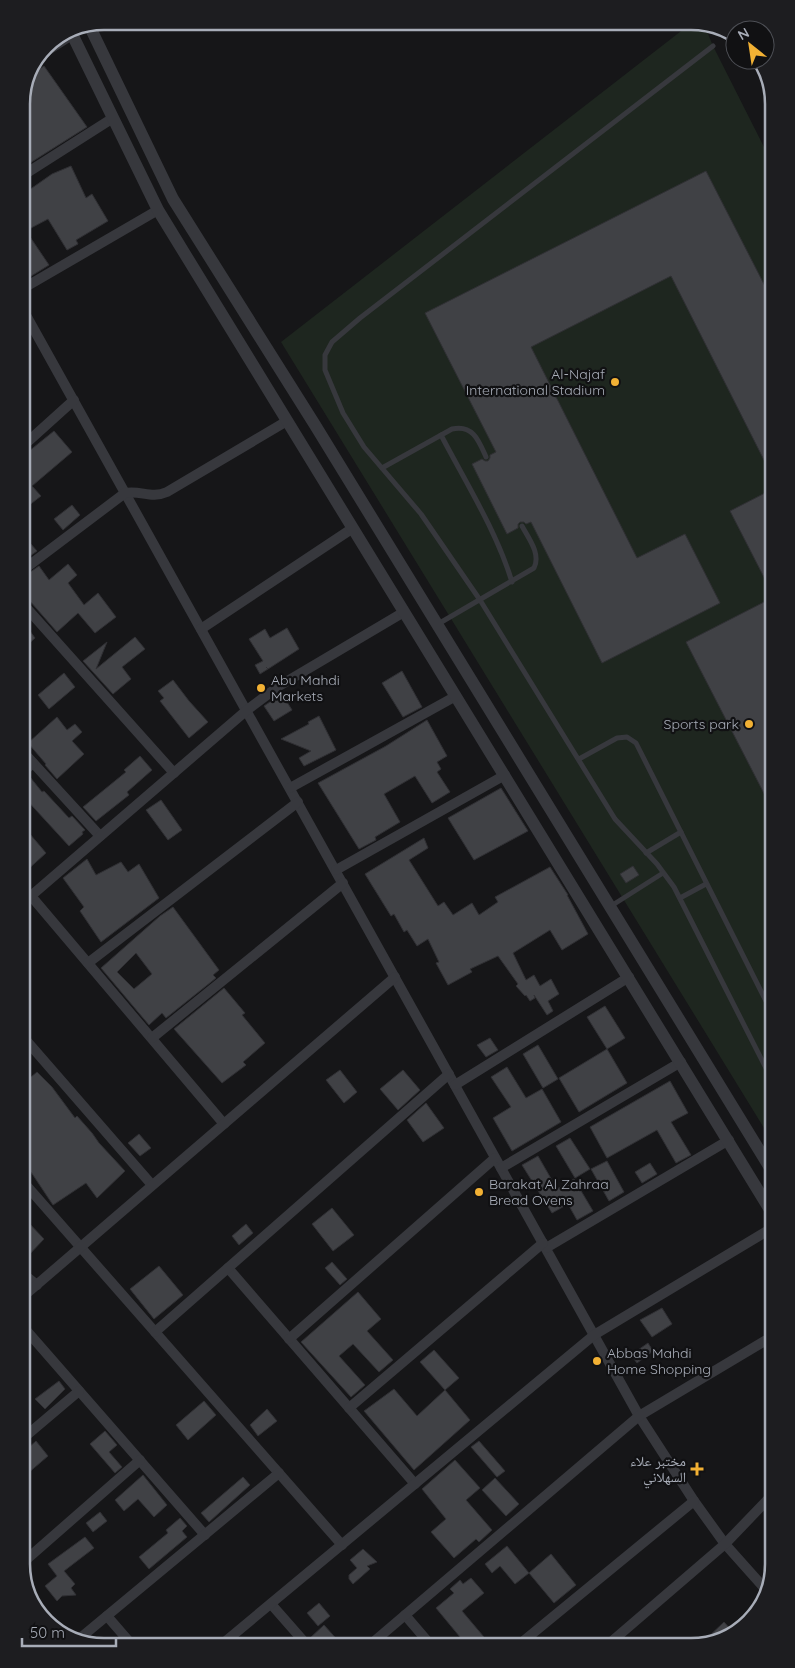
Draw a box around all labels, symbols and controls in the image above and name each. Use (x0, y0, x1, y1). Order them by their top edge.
north arrow (725, 20, 775, 70)
text: N (735, 23, 752, 44)
place label: Al-Najaf International Stadium (466, 365, 605, 399)
marker: Al-Najaf International Stadium (609, 376, 621, 388)
place label: Abu Mahdi Markets (271, 671, 340, 705)
marker: Abu Mahdi Markets (255, 682, 267, 694)
place label: Sports park (664, 715, 739, 733)
marker: Sports park (743, 718, 755, 730)
place label: Barakat Al Zahraa Bread Ovens (489, 1175, 609, 1209)
marker: Barakat Al Zahraa Bread Ovens (473, 1186, 485, 1198)
place label: Abbas Mahdi Home Shopping (607, 1344, 711, 1378)
marker: Abbas Mahdi Home Shopping (591, 1355, 603, 1367)
place label: مختبر علاء السهلاني (630, 1452, 686, 1489)
marker: مختبر علاء السهلاني (690, 1462, 704, 1476)
scale bar (22, 1616, 116, 1648)
text: 50 m (30, 1623, 65, 1642)

